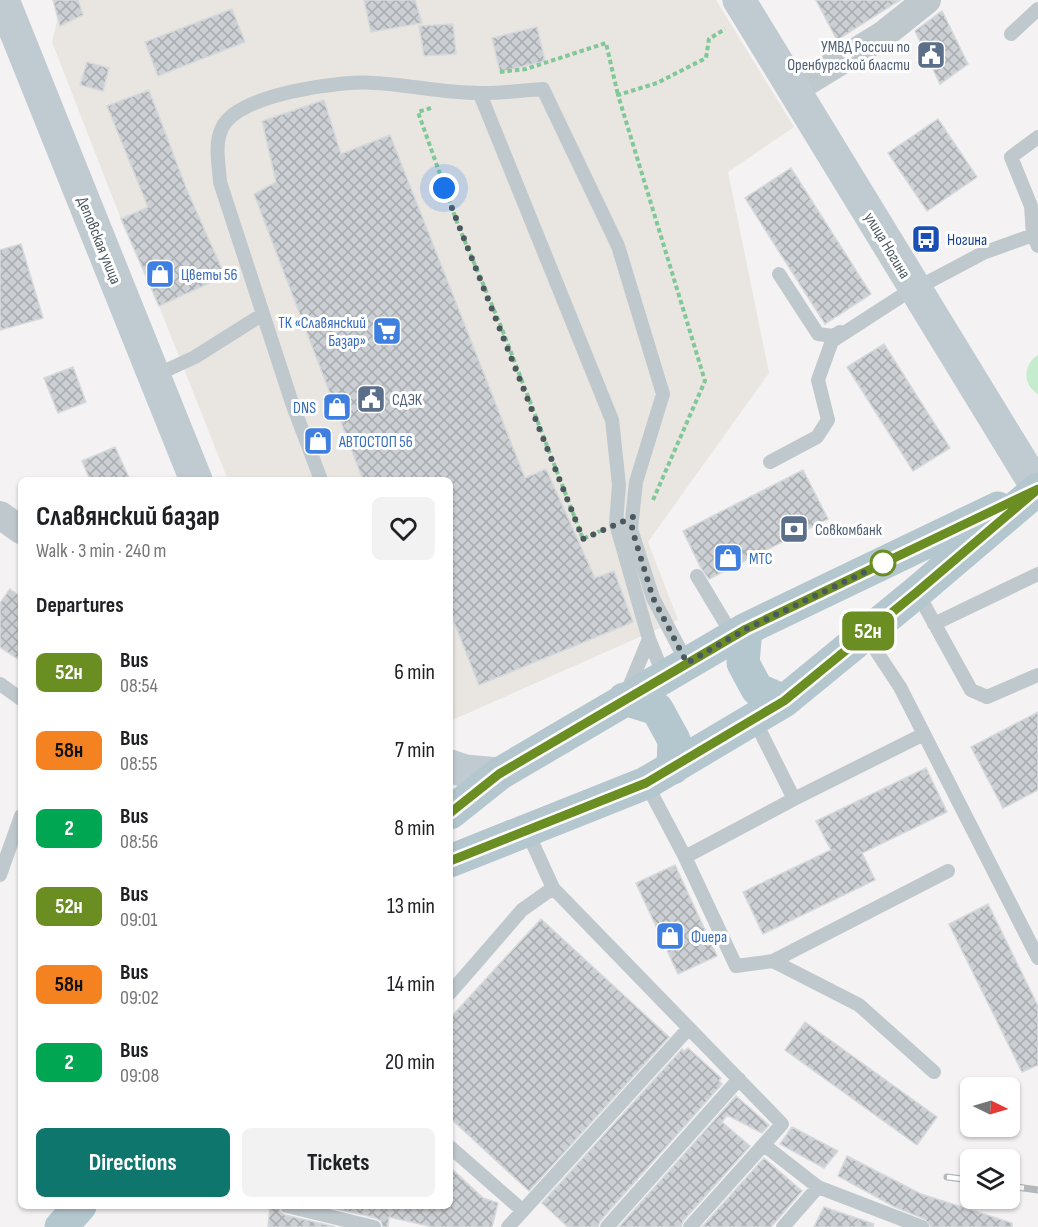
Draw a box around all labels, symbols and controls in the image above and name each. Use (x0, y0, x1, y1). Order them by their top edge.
place label: УМВД России по Оренбургской бласти (787, 38, 910, 75)
public building icon: УМВД России по Оренбургской бласти (915, 39, 947, 71)
your location (429, 173, 459, 203)
street label: Деповская улица (72, 194, 125, 287)
street label: улица Ногина (860, 209, 914, 282)
bus stop icon: Ногина (910, 223, 942, 255)
place label: Ногина (947, 231, 987, 250)
shop icon: Цветы 56 (144, 258, 176, 290)
place label: Цветы 56 (181, 266, 238, 285)
place label: ТК «Славянский Базар» (278, 314, 366, 351)
supermarket icon: ТК «Славянский Базар» (371, 315, 403, 347)
public building icon: СДЭК (355, 383, 387, 415)
shop icon: DNS (321, 391, 353, 423)
place label: СДЭК (392, 391, 423, 410)
place label: DNS (293, 399, 316, 418)
shop icon: АВТОСТОП 56 (302, 425, 334, 457)
place label: АВТОСТОП 56 (338, 433, 413, 452)
button: heart (372, 497, 435, 560)
text: Славянский базар (36, 500, 220, 533)
bank icon: Совкомбанк (778, 513, 810, 545)
place label: Совкомбанк (815, 521, 883, 540)
text: Walk · 3 min · 240 m (36, 539, 166, 563)
shop icon: МТС (712, 542, 744, 574)
place label: МТС (749, 550, 773, 569)
unlabelled marker (870, 550, 896, 576)
text: Departures (36, 592, 124, 619)
line badge: 52н (834, 612, 902, 650)
text: 52н (854, 619, 882, 644)
text: Bus (120, 647, 149, 674)
text: 6 min (394, 659, 435, 686)
text: 52н (55, 660, 83, 685)
text: 08:54 (120, 674, 158, 698)
text: Bus (120, 725, 149, 752)
text: 7 min (395, 737, 435, 764)
text: 58н (55, 738, 83, 763)
text: 08:55 (120, 752, 158, 776)
text: Bus (120, 803, 149, 830)
text: 8 min (394, 815, 435, 842)
text: 2 (64, 816, 74, 841)
text: 08:56 (120, 830, 158, 854)
text: Bus (120, 881, 149, 908)
text: 13 min (387, 893, 435, 920)
text: 52н (55, 894, 83, 919)
text: 09:01 (120, 908, 157, 932)
shop icon: Фиера (654, 920, 686, 952)
place label: Фиера (691, 928, 727, 947)
text: Bus (120, 959, 149, 986)
text: 14 min (387, 971, 435, 998)
text: 58н (55, 972, 83, 997)
text: 09:02 (120, 986, 159, 1010)
text: Bus (120, 1037, 149, 1064)
text: 20 min (385, 1049, 435, 1076)
text: 2 (64, 1050, 74, 1075)
text: 09:08 (120, 1064, 159, 1088)
north arrow (960, 1077, 1020, 1137)
map controls (960, 1077, 1020, 1209)
button: Directions (36, 1128, 230, 1197)
button: Tickets (242, 1128, 435, 1197)
button: layers (960, 1149, 1020, 1209)

